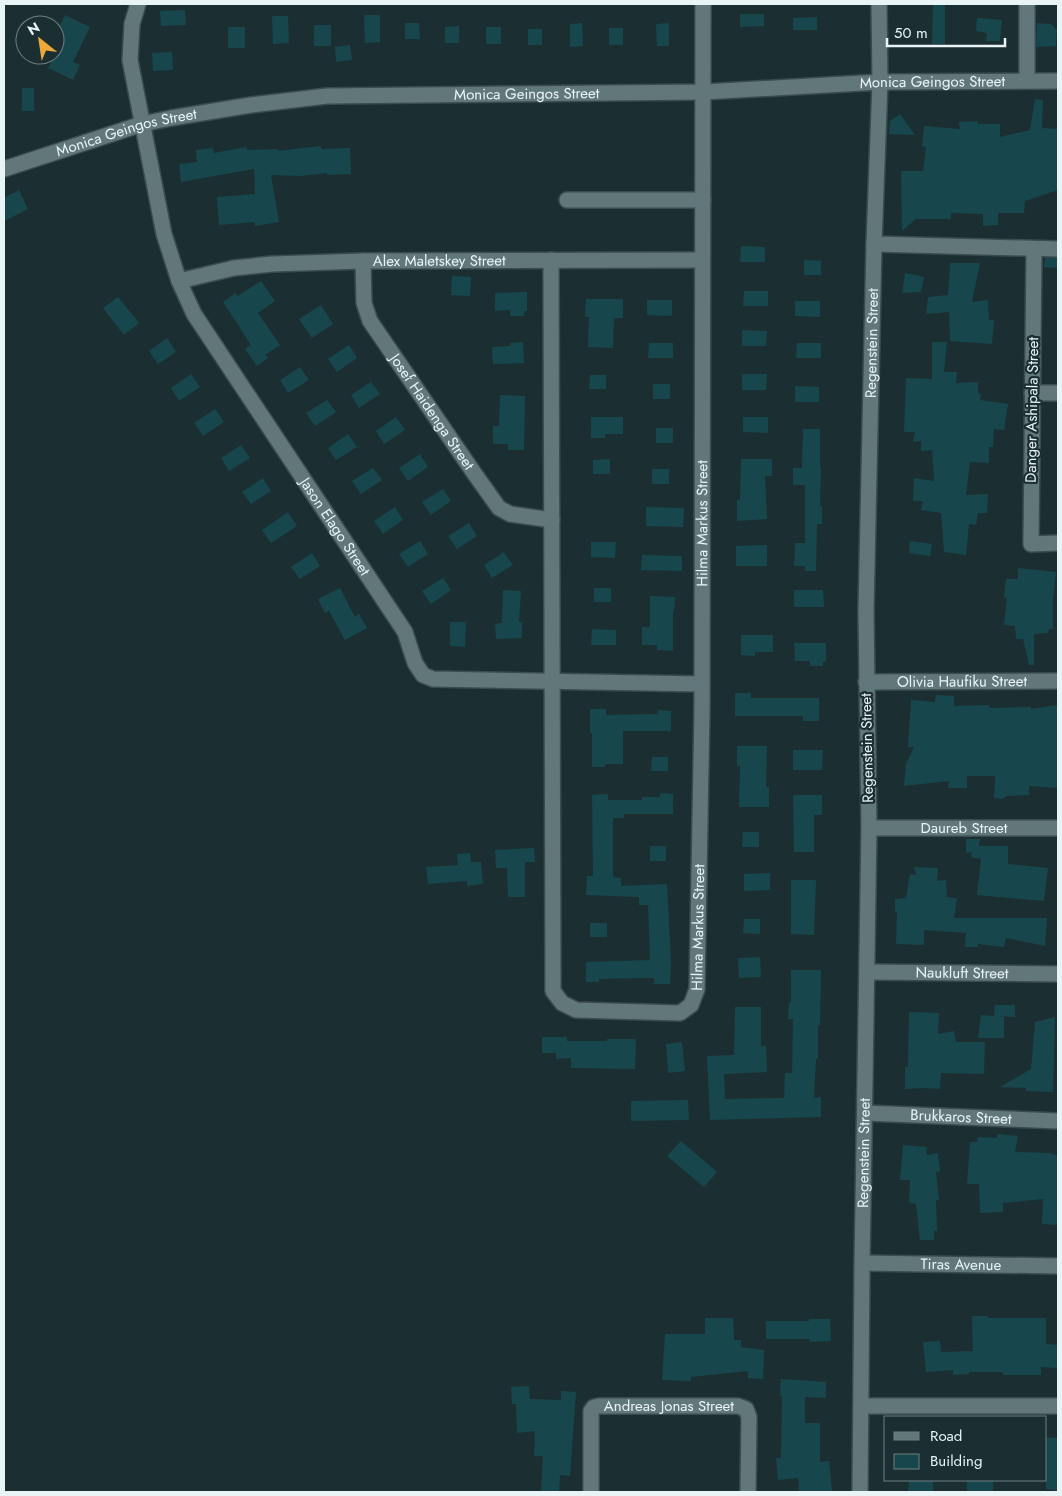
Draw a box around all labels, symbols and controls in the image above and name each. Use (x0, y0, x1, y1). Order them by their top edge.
north arrow (15, 15, 65, 65)
scale bar (887, 15, 1004, 47)
text: N (24, 17, 43, 40)
text: 50 m (894, 22, 928, 44)
street label: Monica Geingos Street (859, 70, 1006, 94)
street label: Monica Geingos Street (454, 82, 600, 106)
street label: Monica Geingos Street (53, 103, 199, 162)
street label: Alex Maletskey Street (373, 250, 506, 272)
street label: Regenstein Street (860, 288, 884, 398)
street label: Danger Ashipala Street (1020, 337, 1044, 483)
street label: Josef Haidenga Street (383, 348, 480, 475)
street label: Hilma Markus Street (691, 460, 713, 587)
street label: Jason Elago Street (293, 472, 376, 580)
street label: Olivia Haufiku Street (897, 670, 1028, 693)
street label: Regenstein Street (855, 693, 879, 803)
street label: Daureb Street (921, 817, 1008, 839)
street label: Hilma Markus Street (686, 863, 710, 991)
street label: Naukluft Street (915, 962, 1009, 984)
street label: Regenstein Street (852, 1098, 876, 1208)
street label: Brukkaros Street (910, 1104, 1012, 1130)
street label: Tiras Avenue (921, 1253, 1002, 1276)
street label: Andreas Jonas Street (604, 1395, 734, 1417)
legend (884, 1416, 1047, 1481)
text: Road (930, 1425, 962, 1447)
text: Building (930, 1450, 982, 1472)

